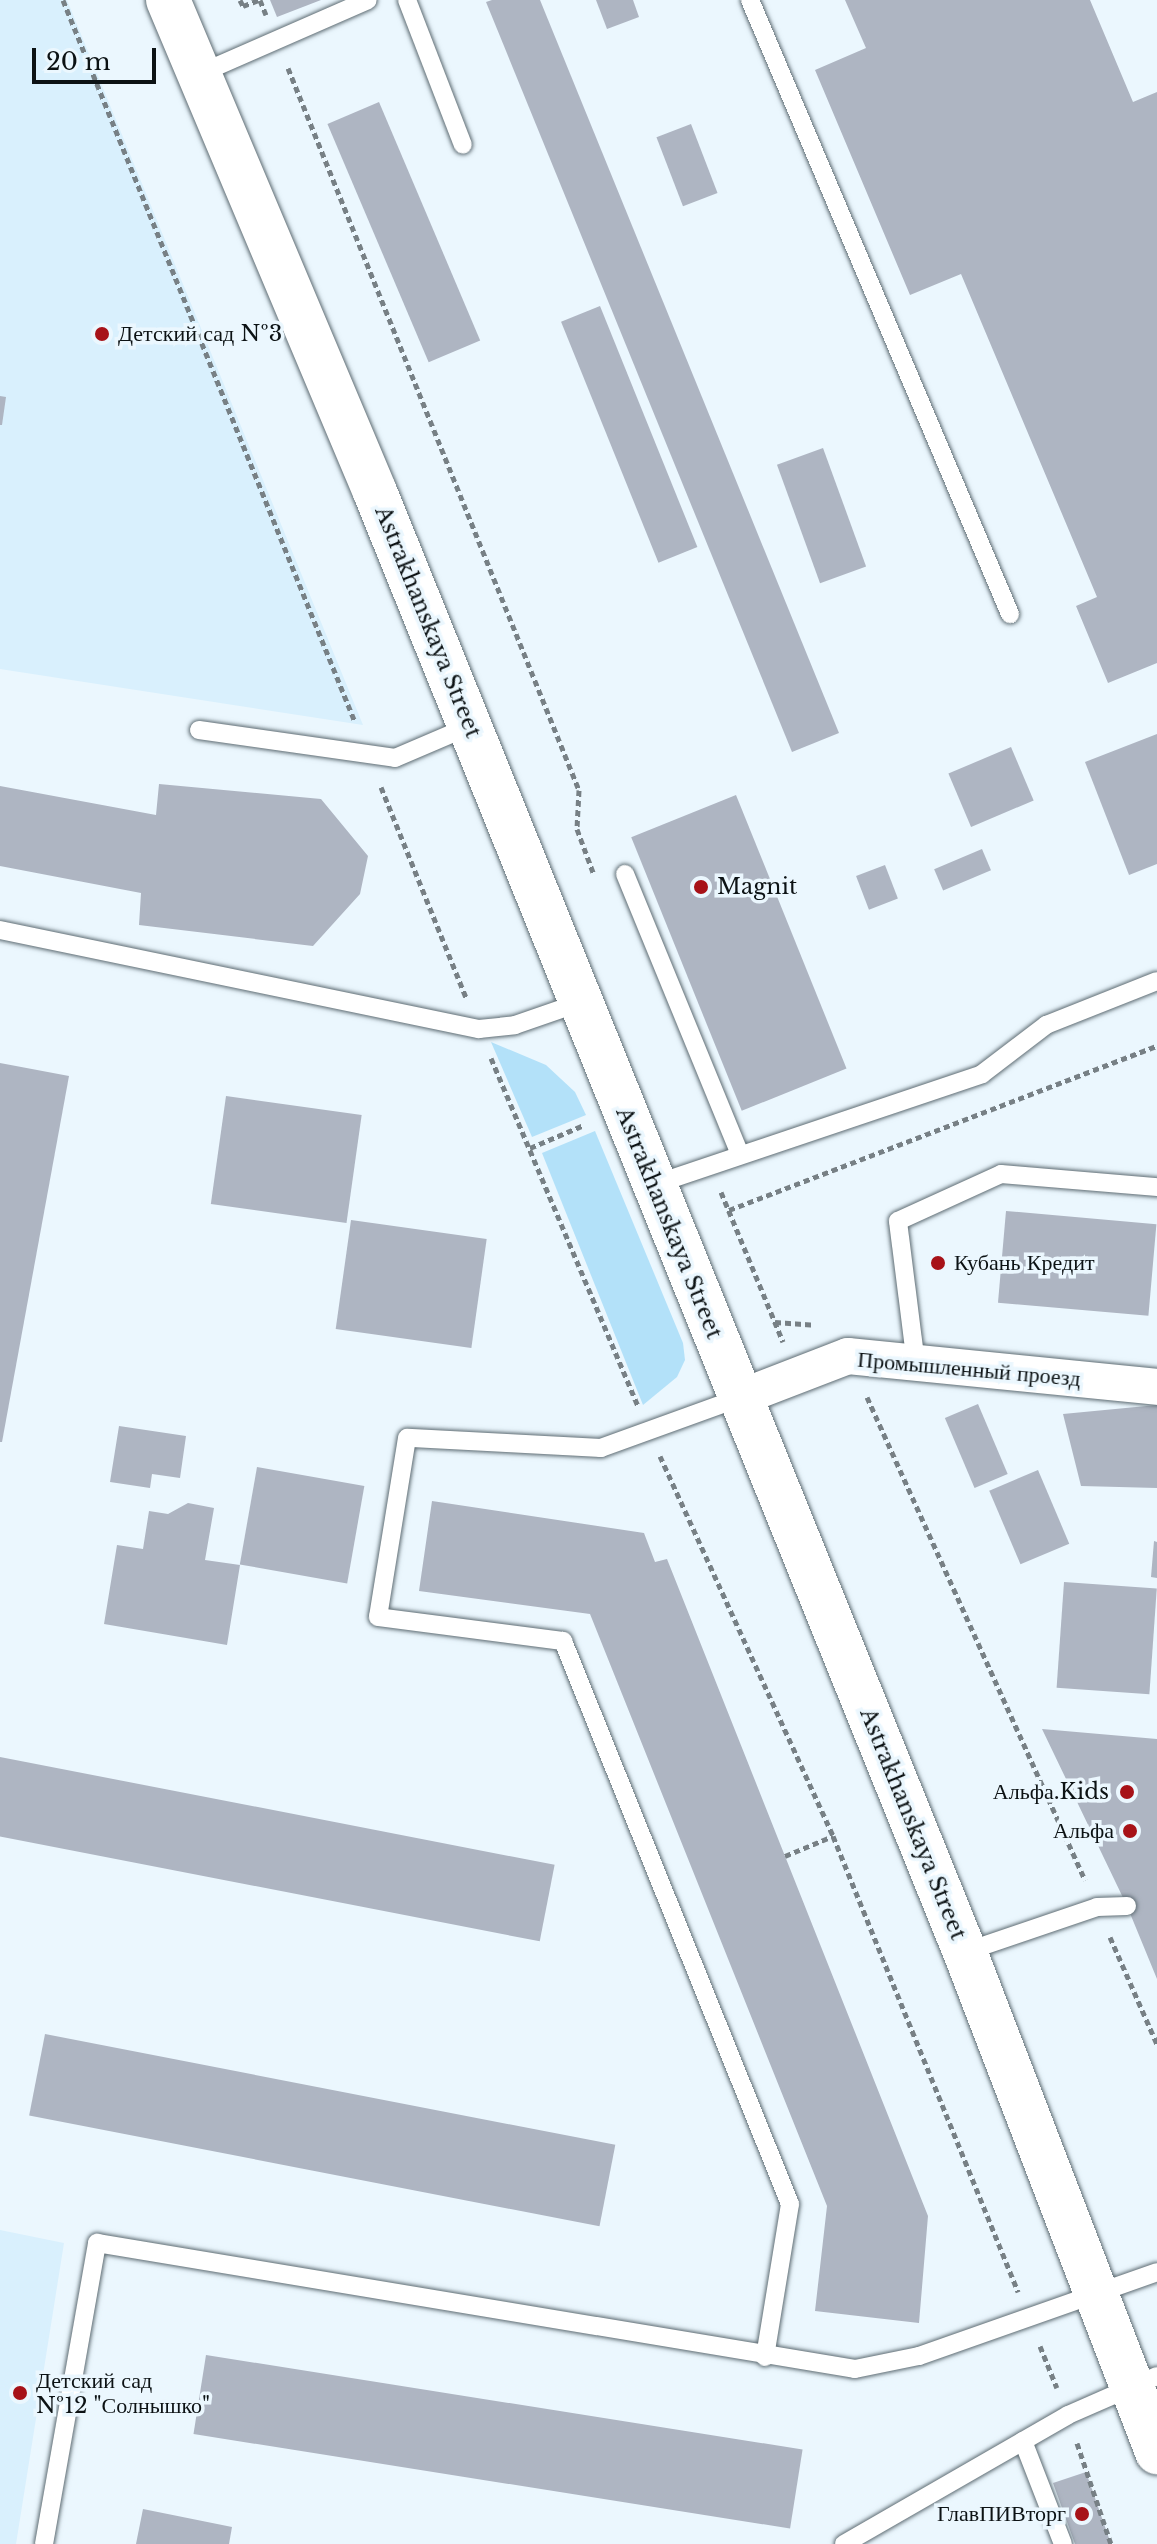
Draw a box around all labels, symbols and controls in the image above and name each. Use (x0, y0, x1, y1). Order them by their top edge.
scale bar (36, 32, 160, 82)
text: 20 m (46, 47, 111, 76)
place label: Детский сад №3 (118, 321, 282, 347)
marker: Детский сад №3 (93, 325, 111, 343)
street label: Astrakhanskaya Street (369, 502, 487, 742)
place label: Magnit (717, 874, 797, 900)
marker: Magnit (692, 878, 710, 896)
street label: Astrakhanskaya Street (610, 1103, 728, 1343)
place label: Кубань Кредит (954, 1250, 1095, 1276)
marker: Кубань Кредит (929, 1254, 947, 1272)
street label: Промышленный проезд (856, 1346, 1082, 1392)
street label: Astrakhanskaya Street (854, 1704, 972, 1944)
place label: Альфа.Kids (993, 1779, 1109, 1805)
marker: Альфа.Kids (1116, 1781, 1138, 1803)
place label: Альфа (1053, 1818, 1114, 1844)
marker: Альфа (1121, 1822, 1139, 1840)
place label: Детский сад №12 "Солнышко" (36, 2367, 211, 2418)
marker: Детский сад №12 "Солнышко" (11, 2384, 29, 2402)
place label: ГлавПИВторг (937, 2501, 1066, 2527)
marker: ГлавПИВторг (1073, 2505, 1091, 2523)

